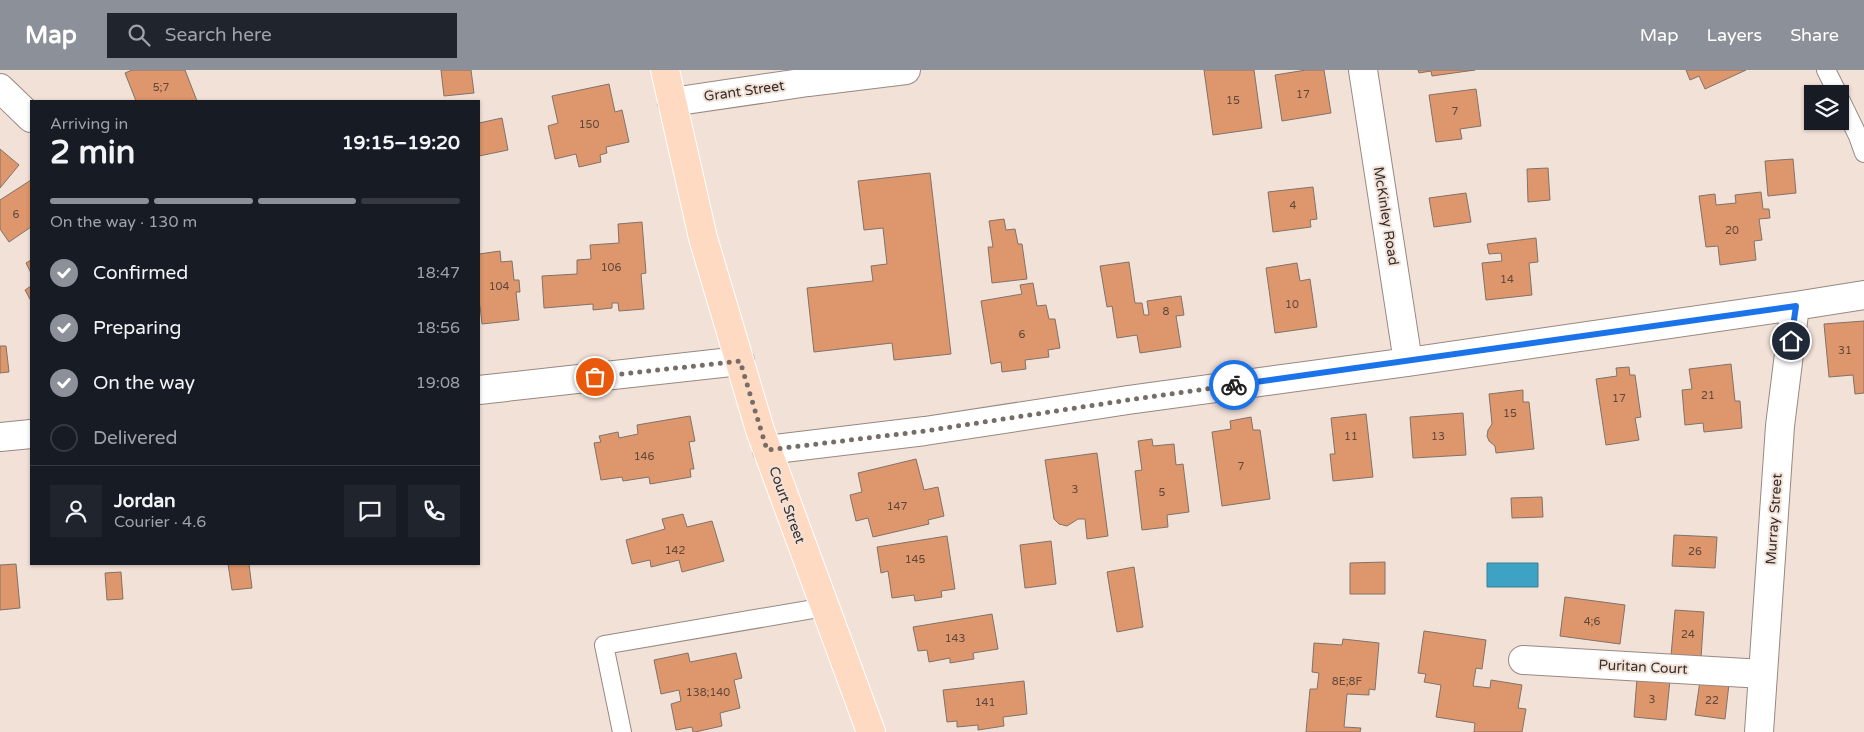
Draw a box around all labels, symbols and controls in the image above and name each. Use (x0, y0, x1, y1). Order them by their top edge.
search box (107, 13, 457, 58)
text: Map (25, 21, 77, 50)
icon: search (125, 21, 153, 49)
text: Search here (165, 24, 272, 46)
text: Map (1640, 24, 1679, 46)
text: Layers (1707, 24, 1762, 46)
text: Share (1790, 24, 1839, 46)
street label: Grant Street (703, 77, 786, 105)
house number: 5;7 (153, 81, 169, 94)
map controls (1804, 85, 1849, 130)
button: layers (1804, 85, 1849, 130)
house number: 17 (1296, 88, 1310, 101)
house number: 15 (1226, 94, 1240, 107)
house number: 7 (1452, 105, 1459, 118)
text: Arriving in (50, 114, 128, 134)
house number: 150 (579, 118, 599, 131)
text: 19:15–19:20 (342, 132, 460, 154)
text: 2 min (50, 134, 135, 172)
street label: McKinley Road (1370, 165, 1402, 267)
house number: 4 (1290, 199, 1297, 212)
house number: 6 (13, 208, 20, 221)
text: On the way · 130 m (50, 212, 197, 232)
house number: 20 (1725, 224, 1739, 237)
icon: check (50, 259, 78, 287)
house number: 106 (601, 261, 621, 274)
text: Confirmed (93, 262, 188, 284)
text: 18:47 (416, 263, 460, 283)
house number: 14 (1500, 273, 1514, 286)
house number: 104 (489, 280, 509, 293)
house number: 10 (1285, 298, 1299, 311)
house number: 8 (1163, 305, 1170, 318)
icon: check (50, 314, 78, 342)
text: Preparing (93, 317, 182, 339)
text: 18:56 (416, 318, 460, 338)
pin (1770, 320, 1812, 362)
icon: home (1777, 327, 1805, 355)
house number: 6 (1019, 328, 1026, 341)
house number: 31 (1838, 344, 1852, 357)
pin (574, 356, 616, 398)
courier (1209, 360, 1259, 410)
icon: bag (581, 363, 609, 391)
icon: check (50, 369, 78, 397)
icon: bike (1220, 371, 1248, 399)
text: On the way (93, 372, 195, 394)
text: 19:08 (416, 373, 460, 393)
house number: 21 (1701, 389, 1715, 402)
house number: 17 (1612, 392, 1626, 405)
house number: 15 (1503, 407, 1517, 420)
text: Delivered (93, 427, 178, 449)
house number: 11 (1344, 430, 1358, 443)
house number: 13 (1431, 430, 1445, 443)
house number: 146 (634, 450, 654, 463)
house number: 7 (1238, 460, 1245, 473)
street label: Court Street (765, 464, 809, 547)
street label: Murray Street (1762, 472, 1786, 565)
house number: 3 (1072, 483, 1079, 496)
button: person (50, 485, 102, 537)
button: chat (344, 485, 396, 537)
button: phone (408, 485, 460, 537)
house number: 5 (1159, 486, 1166, 499)
text: Jordan (114, 490, 176, 512)
house number: 147 (887, 500, 907, 513)
text: Courier · 4.6 (114, 512, 206, 532)
house number: 142 (665, 544, 685, 557)
house number: 26 (1688, 545, 1702, 558)
house number: 145 (905, 553, 925, 566)
house number: 4;6 (1584, 615, 1600, 628)
house number: 24 (1681, 628, 1695, 641)
house number: 143 (945, 632, 965, 645)
street label: Puritan Court (1598, 656, 1689, 678)
house number: 8E;8F (1332, 675, 1362, 688)
house number: 138;140 (686, 686, 730, 699)
house number: 3 (1649, 693, 1656, 706)
house number: 22 (1705, 694, 1719, 707)
house number: 141 (975, 696, 995, 709)

